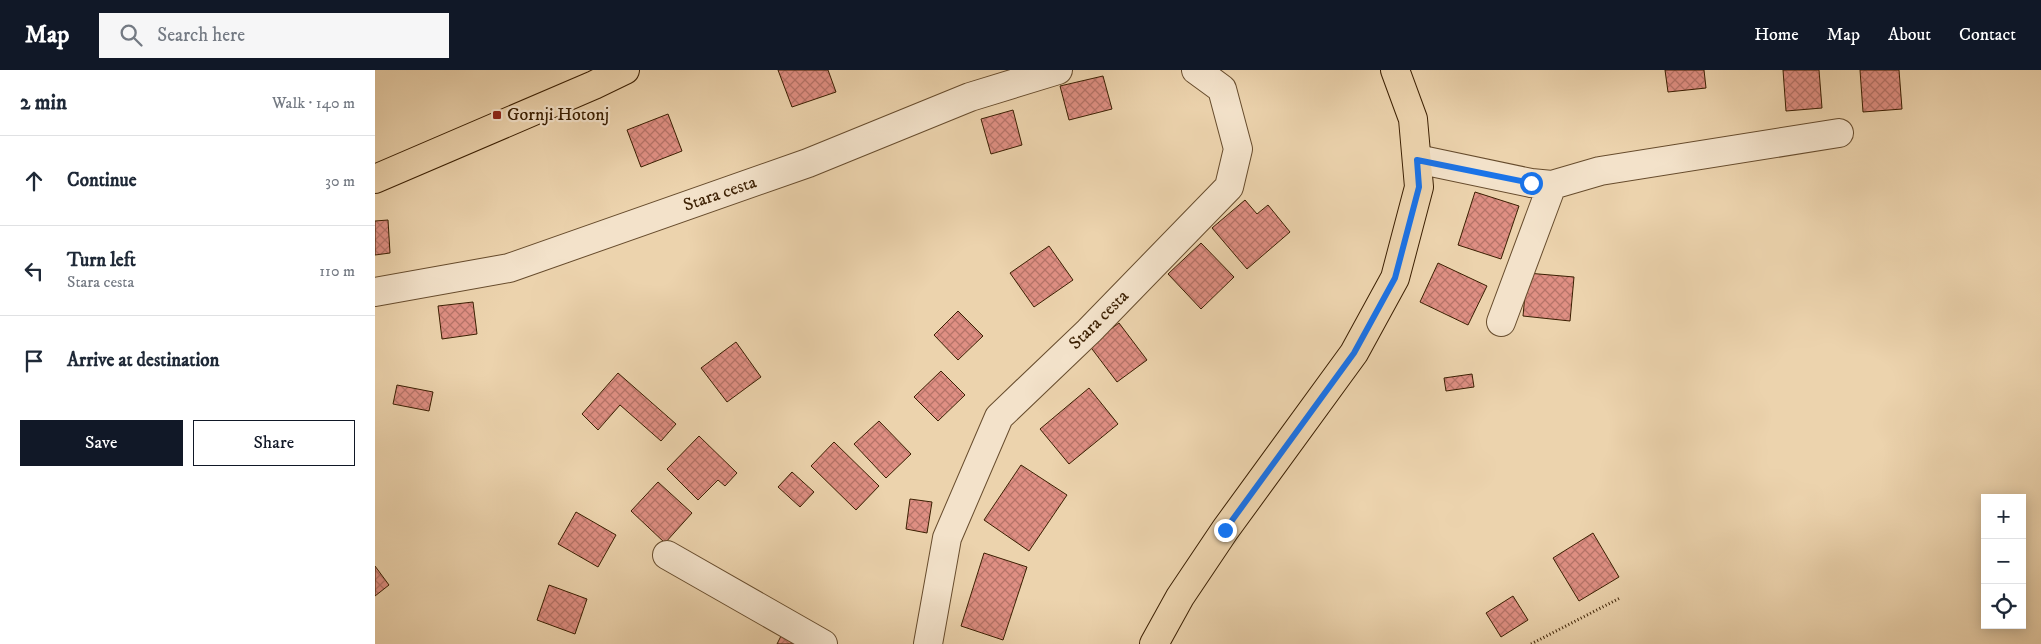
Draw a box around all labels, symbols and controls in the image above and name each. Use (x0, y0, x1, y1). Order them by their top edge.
search box (99, 13, 449, 58)
text: Map (25, 20, 69, 50)
icon: search (117, 21, 145, 49)
text: Search here (157, 24, 245, 47)
text: Home (1754, 24, 1799, 46)
text: Map (1827, 24, 1860, 46)
text: About (1888, 24, 1931, 46)
text: Contact (1959, 24, 2016, 46)
text: 2 min (20, 90, 67, 116)
text: Walk · 140 m (272, 93, 355, 113)
place label: Gornji Hotonj (507, 104, 609, 126)
marker: Gornji Hotonj (491, 109, 503, 121)
icon: ahead (20, 167, 48, 195)
text: Continue (67, 169, 137, 192)
text: 30 m (325, 171, 355, 191)
street label: Stara cesta (681, 171, 760, 217)
route start (1520, 172, 1543, 195)
text: Turn left (67, 249, 136, 272)
icon: left (20, 257, 48, 285)
text: 110 m (319, 261, 355, 281)
text: Stara cesta (67, 272, 134, 292)
street label: Stara cesta (1064, 285, 1134, 355)
icon: arrive (20, 347, 48, 375)
text: Arrive at destination (67, 349, 219, 372)
button: Save (20, 420, 183, 466)
button: Share (193, 420, 355, 466)
map controls (1981, 494, 2026, 629)
button: + (1981, 494, 2026, 539)
route end (1214, 519, 1237, 542)
button: − (1981, 539, 2026, 584)
button: locate (1981, 584, 2026, 629)

